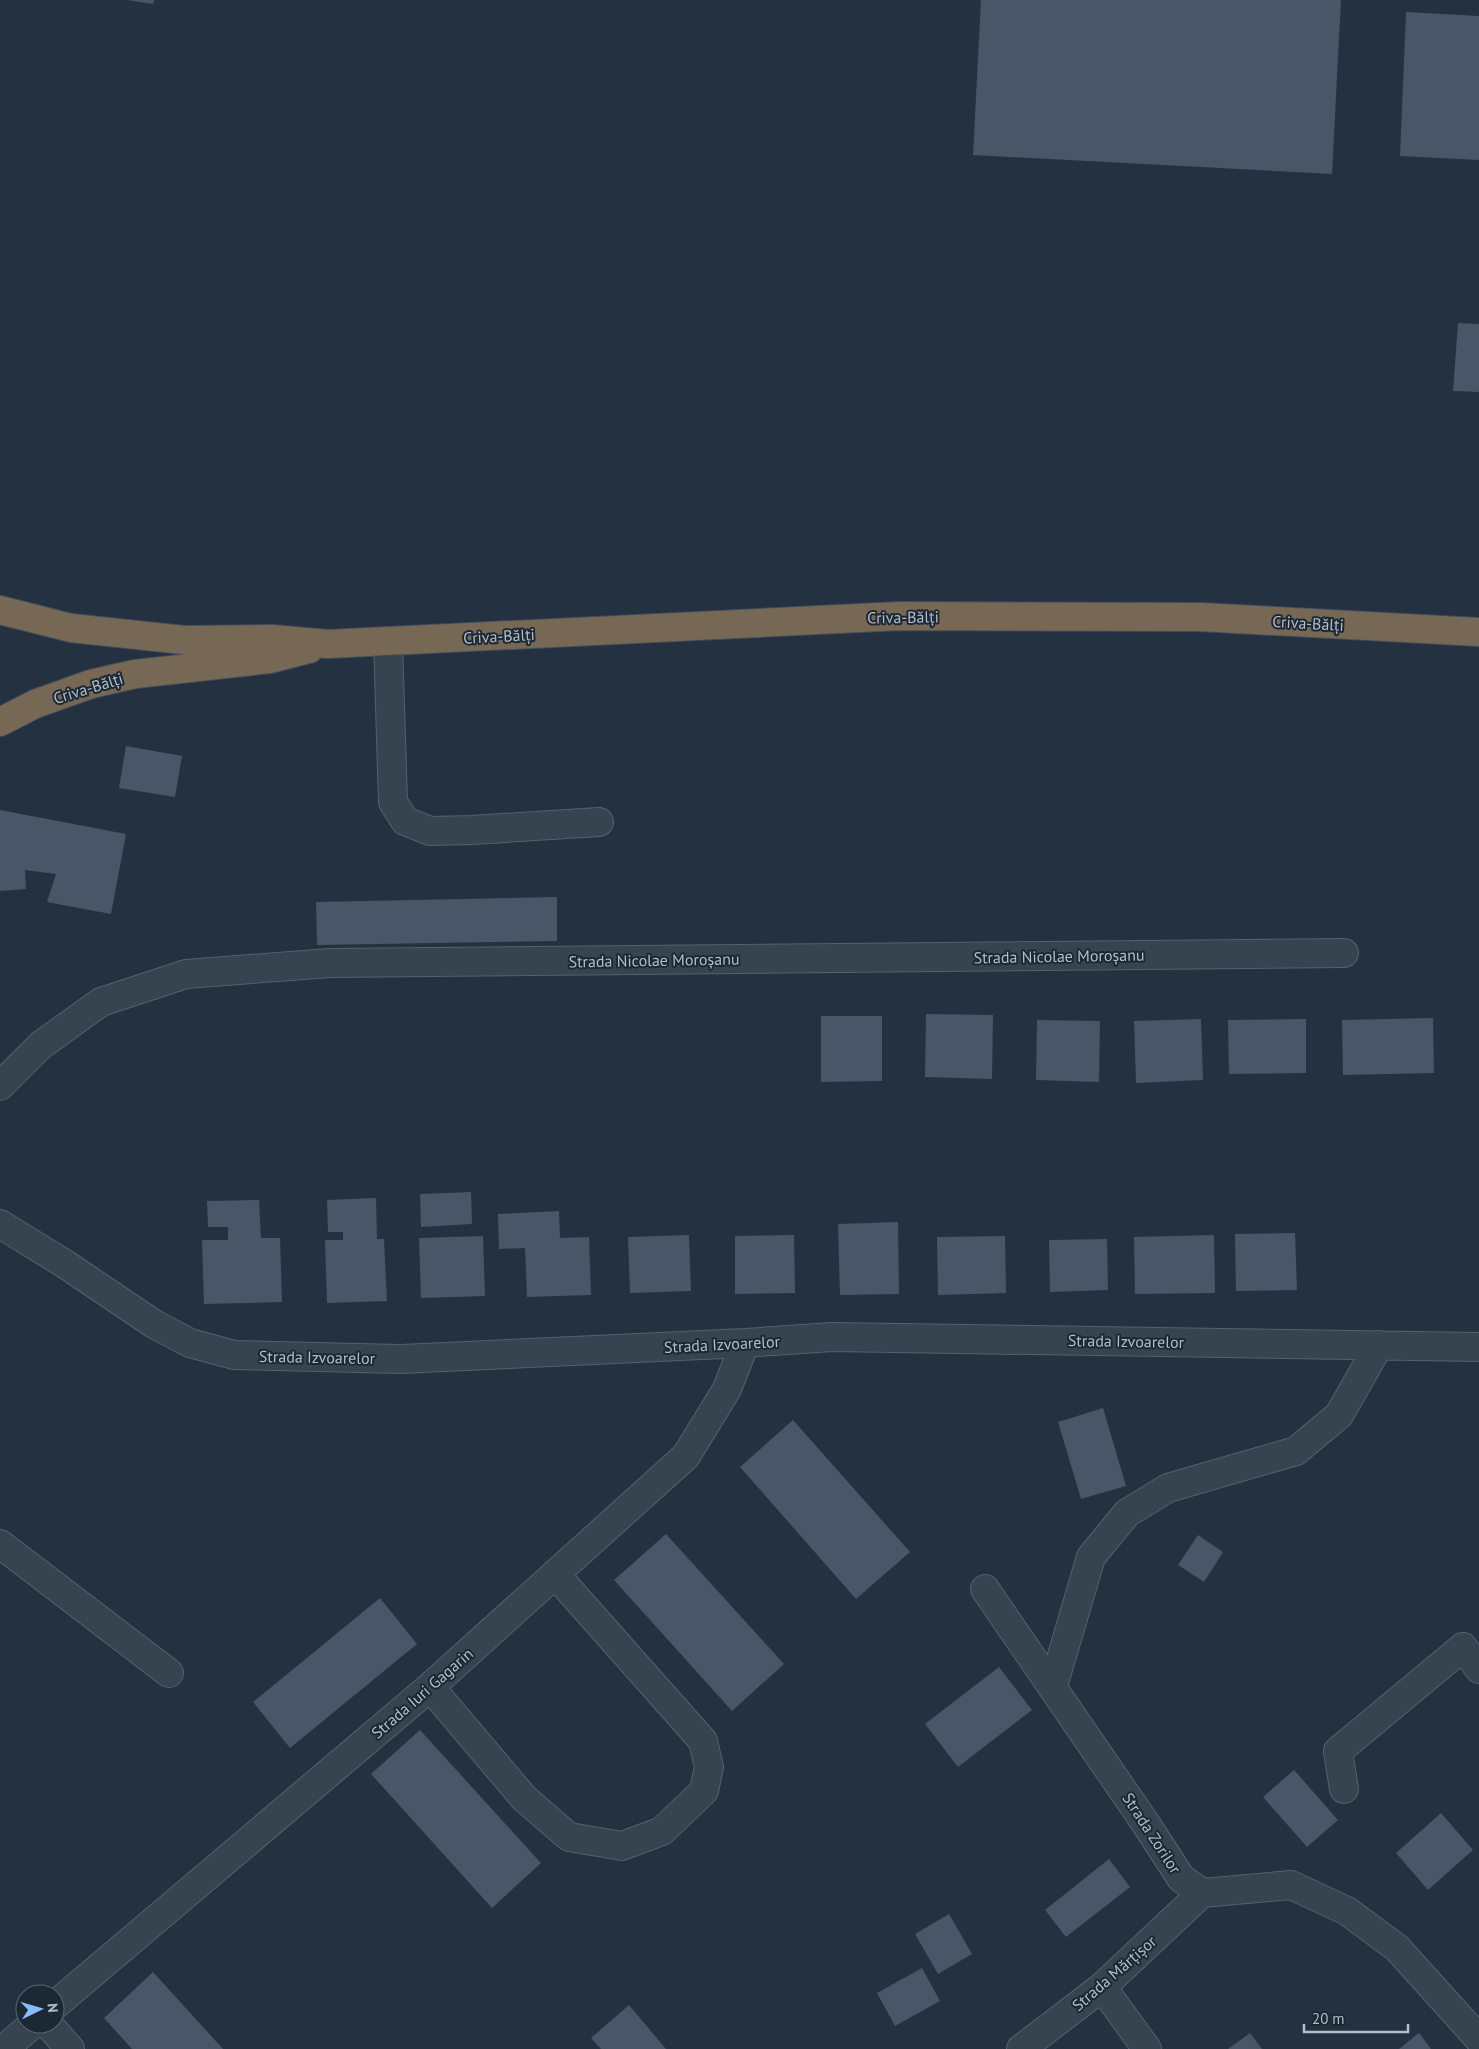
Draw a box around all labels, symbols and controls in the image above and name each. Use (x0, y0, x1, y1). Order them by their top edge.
street label: Criva-Bălți (867, 606, 939, 628)
street label: Criva-Bălți (1272, 611, 1344, 635)
street label: Criva-Bălți (463, 624, 535, 648)
street label: Criva-Bălți (51, 668, 125, 708)
street label: Strada Nicolae Moroșanu (973, 945, 1145, 967)
street label: Strada Nicolae Moroșanu (568, 949, 740, 971)
street label: Strada Izvoarelor (1068, 1330, 1185, 1352)
street label: Strada Izvoarelor (664, 1331, 781, 1357)
street label: Strada Izvoarelor (259, 1346, 376, 1368)
street label: Strada Iuri Gagarin (367, 1643, 477, 1743)
street label: Strada Zorilor (1118, 1789, 1186, 1878)
street label: Strada Mărțișor (1068, 1931, 1161, 2015)
north arrow (15, 1984, 65, 2034)
text: N (44, 2002, 62, 2013)
scale bar (1304, 2002, 1408, 2034)
text: 20 m (1312, 2009, 1345, 2028)

